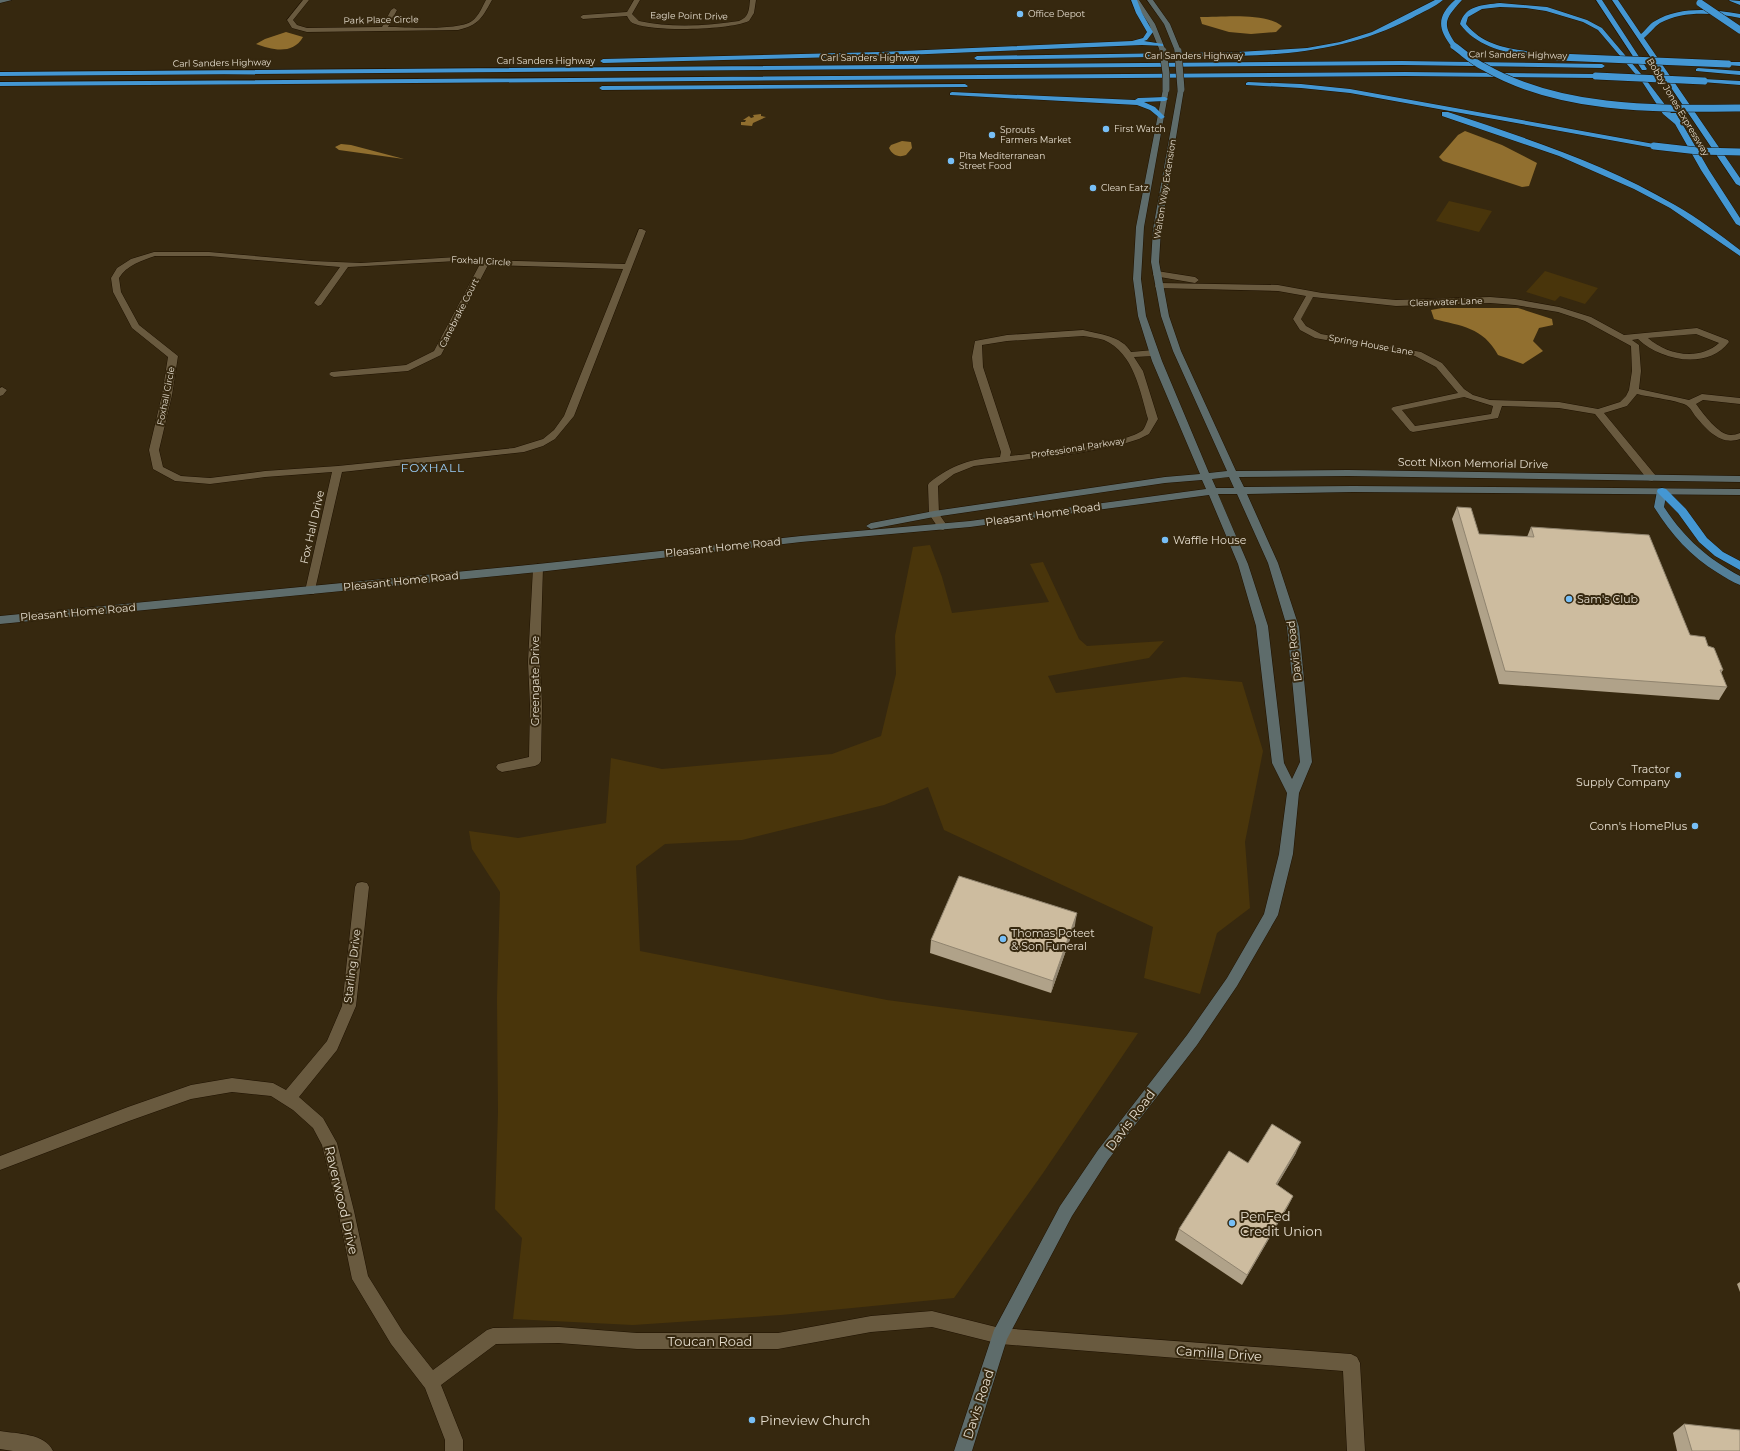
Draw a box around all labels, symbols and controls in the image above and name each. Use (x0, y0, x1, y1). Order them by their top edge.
place label: Office Depot (1028, 8, 1085, 19)
street label: Eagle Point Drive (650, 9, 729, 22)
marker: Office Depot (1015, 9, 1025, 19)
street label: Park Place Circle (343, 13, 419, 26)
street label: Carl Sanders Highway (1469, 48, 1567, 61)
street label: Carl Sanders Highway (1145, 50, 1243, 61)
street label: Carl Sanders Highway (821, 52, 919, 63)
street label: Carl Sanders Highway (497, 55, 595, 66)
street label: Carl Sanders Highway (173, 56, 271, 69)
street label: Bobby Jones Expressway (1645, 56, 1712, 158)
place label: First Watch (1114, 123, 1166, 134)
place label: Sprouts Farmers Market (1000, 124, 1072, 145)
marker: First Watch (1101, 124, 1111, 134)
marker: Sprouts Farmers Market (987, 130, 997, 140)
street label: Walton Way Extension (1151, 138, 1178, 240)
place label: Pita Mediterranean Street Food (959, 150, 1045, 171)
marker: Pita Mediterranean Street Food (946, 156, 956, 166)
place label: Clean Eatz (1101, 182, 1149, 193)
marker: Clean Eatz (1088, 183, 1098, 193)
street label: Foxhall Circle (451, 253, 512, 268)
street label: Canebrake Court (436, 276, 481, 349)
street label: Clearwater Lane (1409, 295, 1483, 308)
street label: Spring House Lane (1328, 332, 1415, 357)
street label: Foxhall Circle (154, 365, 177, 426)
street label: Professional Parkway (1030, 435, 1126, 460)
street label: Scott Nixon Memorial Drive (1398, 455, 1549, 471)
district label: FOXHALL (401, 460, 465, 475)
street label: Fox Hall Drive (297, 488, 327, 565)
street label: Pleasant Home Road (984, 499, 1102, 529)
place label: Waffle House (1173, 533, 1247, 547)
street label: Pleasant Home Road (664, 534, 782, 560)
marker: Waffle House (1160, 535, 1170, 545)
street label: Pleasant Home Road (342, 568, 460, 594)
place label: Sam's Club (1577, 592, 1638, 606)
marker: Sam's Club (1564, 594, 1574, 604)
street label: Pleasant Home Road (19, 600, 137, 624)
street label: Davis Road (1283, 620, 1305, 682)
street label: Greengate Drive (528, 636, 542, 726)
place label: Tractor Supply Company (1576, 762, 1670, 789)
marker: Tractor Supply Company (1673, 770, 1683, 780)
place label: Conn's HomePlus (1589, 819, 1688, 833)
marker: Conn's HomePlus (1690, 821, 1700, 831)
place label: Thomas Poteet & Son Funeral (1011, 926, 1095, 953)
street label: Starling Drive (341, 928, 364, 1004)
marker: Thomas Poteet & Son Funeral (998, 934, 1008, 944)
street label: Davis Road (1102, 1086, 1158, 1154)
street label: Raverwood Drive (322, 1144, 362, 1256)
place label: PenFed Credit Union (1240, 1208, 1323, 1239)
marker: PenFed Credit Union (1227, 1218, 1237, 1228)
street label: Toucan Road (668, 1333, 752, 1349)
street label: Camilla Drive (1175, 1342, 1263, 1364)
street label: Davis Road (959, 1367, 997, 1441)
place label: Pineview Church (760, 1412, 870, 1428)
marker: Pineview Church (747, 1415, 757, 1425)

